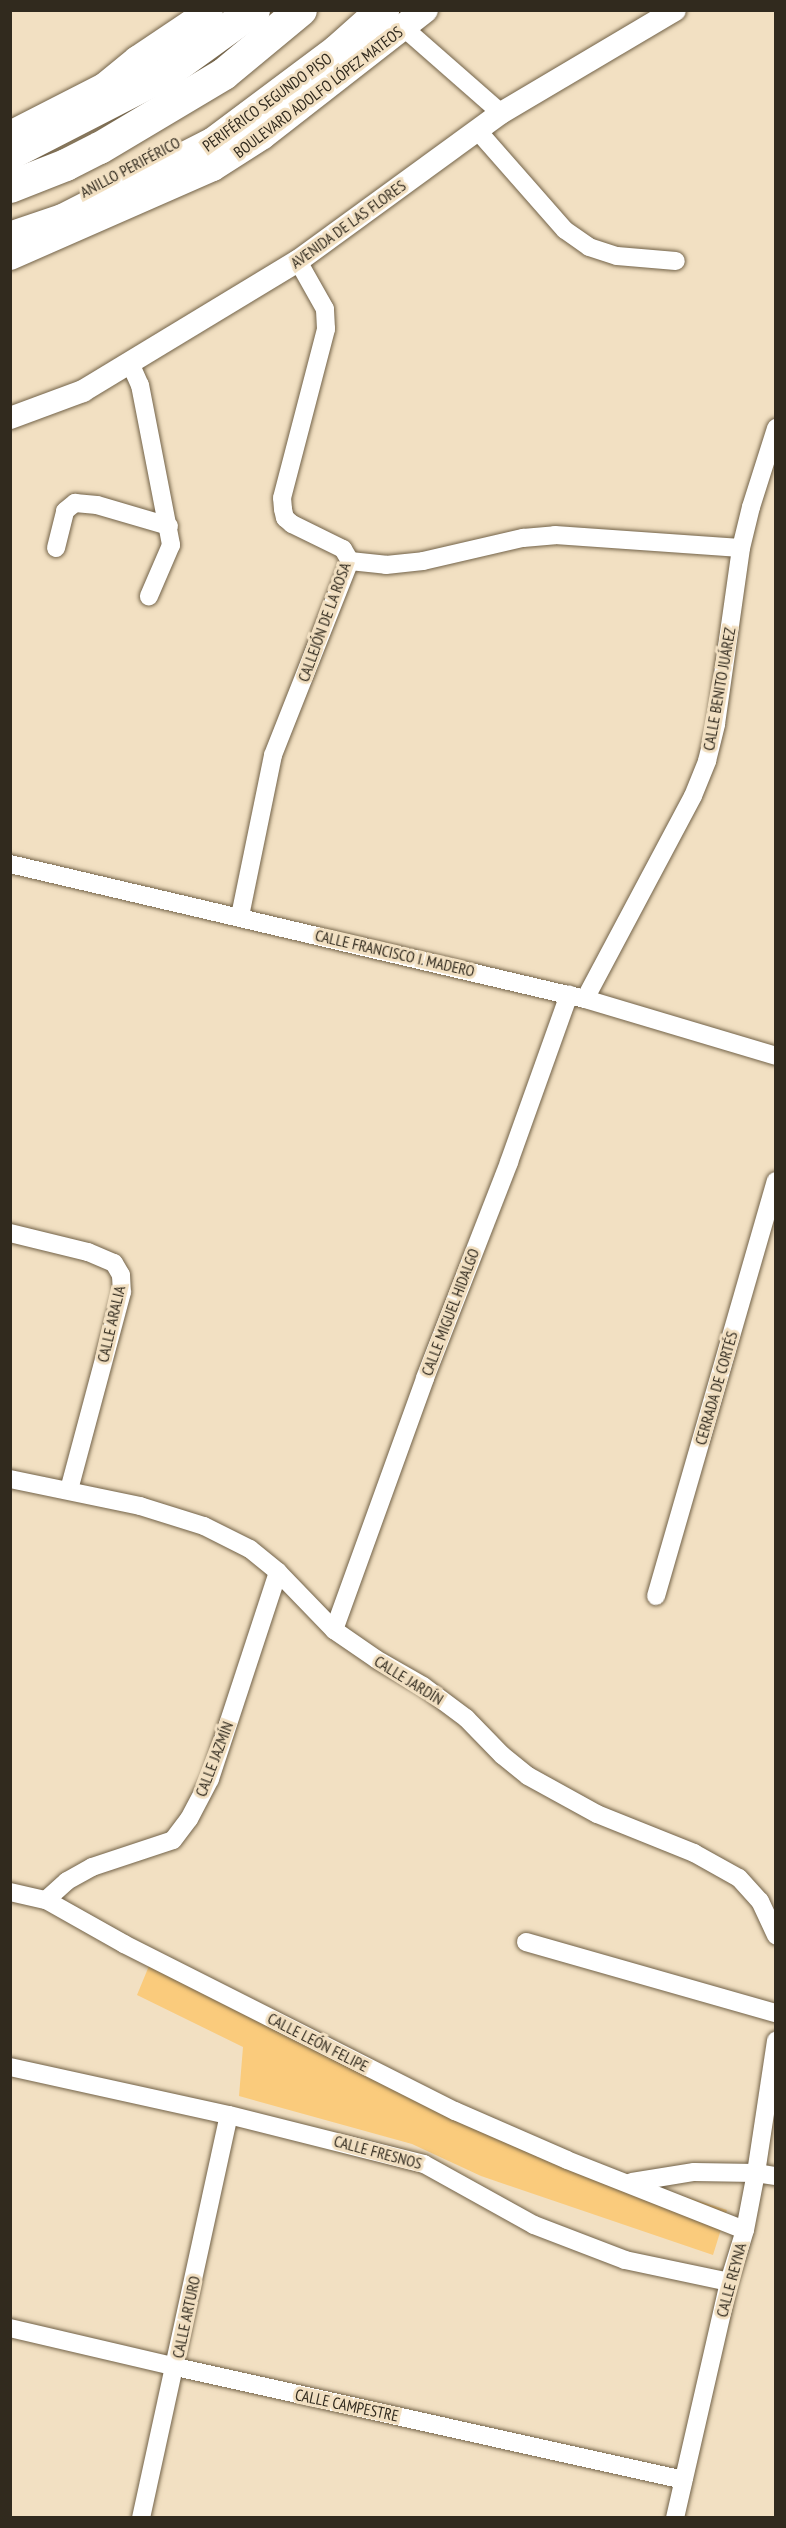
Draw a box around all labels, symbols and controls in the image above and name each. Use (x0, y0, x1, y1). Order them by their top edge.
street label: BOULEVARD ADOLFO LÓPEZ MATEOS (229, 22, 407, 162)
street label: PERIFÉRICO SEGUNDO PISO (199, 49, 335, 155)
street label: ANILLO PERIFÉRICO (77, 133, 183, 201)
street label: AVENIDA DE LAS FLORES (286, 176, 410, 272)
street label: CALLEJÓN DE LA ROSA (293, 559, 355, 685)
street label: CALLE BENITO JUÁREZ (699, 626, 739, 752)
street label: CALLE FRANCISCO I. MADERO (313, 925, 477, 981)
street label: CALLE MIGUEL HIDALGO (417, 1245, 483, 1379)
street label: CALLE ARALIA (93, 1284, 129, 1364)
street label: CERRADA DE CORTÉS (691, 1329, 741, 1447)
street label: CALLE JARDÍN (371, 1651, 447, 1709)
street label: CALLE JAZMÍN (191, 1719, 237, 1799)
street label: CALLE LEÓN FELIPE (265, 2008, 371, 2076)
street label: CALLE FRESNOS (332, 2131, 424, 2173)
street label: CALLE REYNA (712, 2241, 750, 2319)
street label: CALLE ARTURO (168, 2274, 204, 2360)
street label: CALLE CAMPESTRE (293, 2385, 401, 2425)

